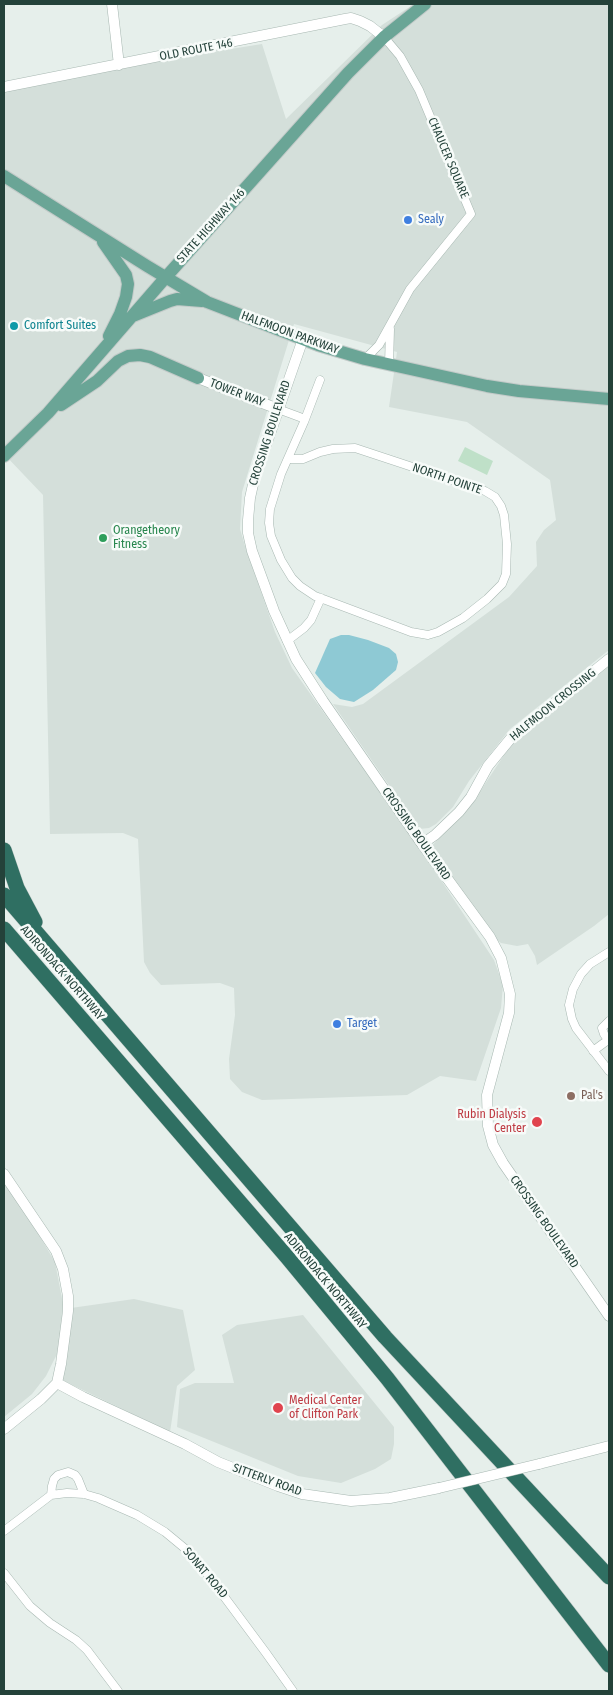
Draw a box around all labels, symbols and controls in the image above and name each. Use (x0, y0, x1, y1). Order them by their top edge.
street label: OLD ROUTE 146 (158, 36, 234, 64)
street label: CHAUCER SQUARE (424, 115, 472, 201)
street label: STATE HIGHWAY 146 (174, 186, 248, 266)
place label: Sealy (418, 213, 444, 227)
marker: Sealy (402, 214, 414, 226)
street label: HALFMOON PARKWAY (239, 309, 341, 357)
place label: Comfort Suites (24, 319, 96, 333)
marker: Comfort Suites (8, 320, 20, 332)
street label: TOWER WAY (208, 376, 266, 410)
street label: CROSSING BOULEVARD (246, 379, 294, 487)
street label: NORTH POINTE (411, 460, 483, 498)
place label: Orangetheory Fitness (113, 524, 180, 552)
marker: Orangetheory Fitness (97, 532, 109, 544)
street label: HALFMOON CROSSING (507, 666, 599, 744)
street label: CROSSING BOULEVARD (379, 785, 453, 883)
street label: ADIRONDACK NORTHWAY (17, 923, 107, 1023)
place label: Target (347, 1017, 377, 1031)
marker: Target (331, 1018, 343, 1030)
place label: Pal's (581, 1089, 603, 1103)
marker: Pal's (565, 1090, 577, 1102)
place label: Rubin Dialysis Center (457, 1108, 526, 1136)
marker: Rubin Dialysis Center (530, 1115, 544, 1129)
street label: CROSSING BOULEVARD (507, 1173, 581, 1271)
street label: ADIRONDACK NORTHWAY (281, 1230, 369, 1332)
place label: Medical Center of Clifton Park (289, 1394, 362, 1422)
marker: Medical Center of Clifton Park (271, 1401, 285, 1415)
street label: SITTERLY ROAD (230, 1461, 304, 1499)
street label: SONAT ROAD (180, 1545, 230, 1601)

